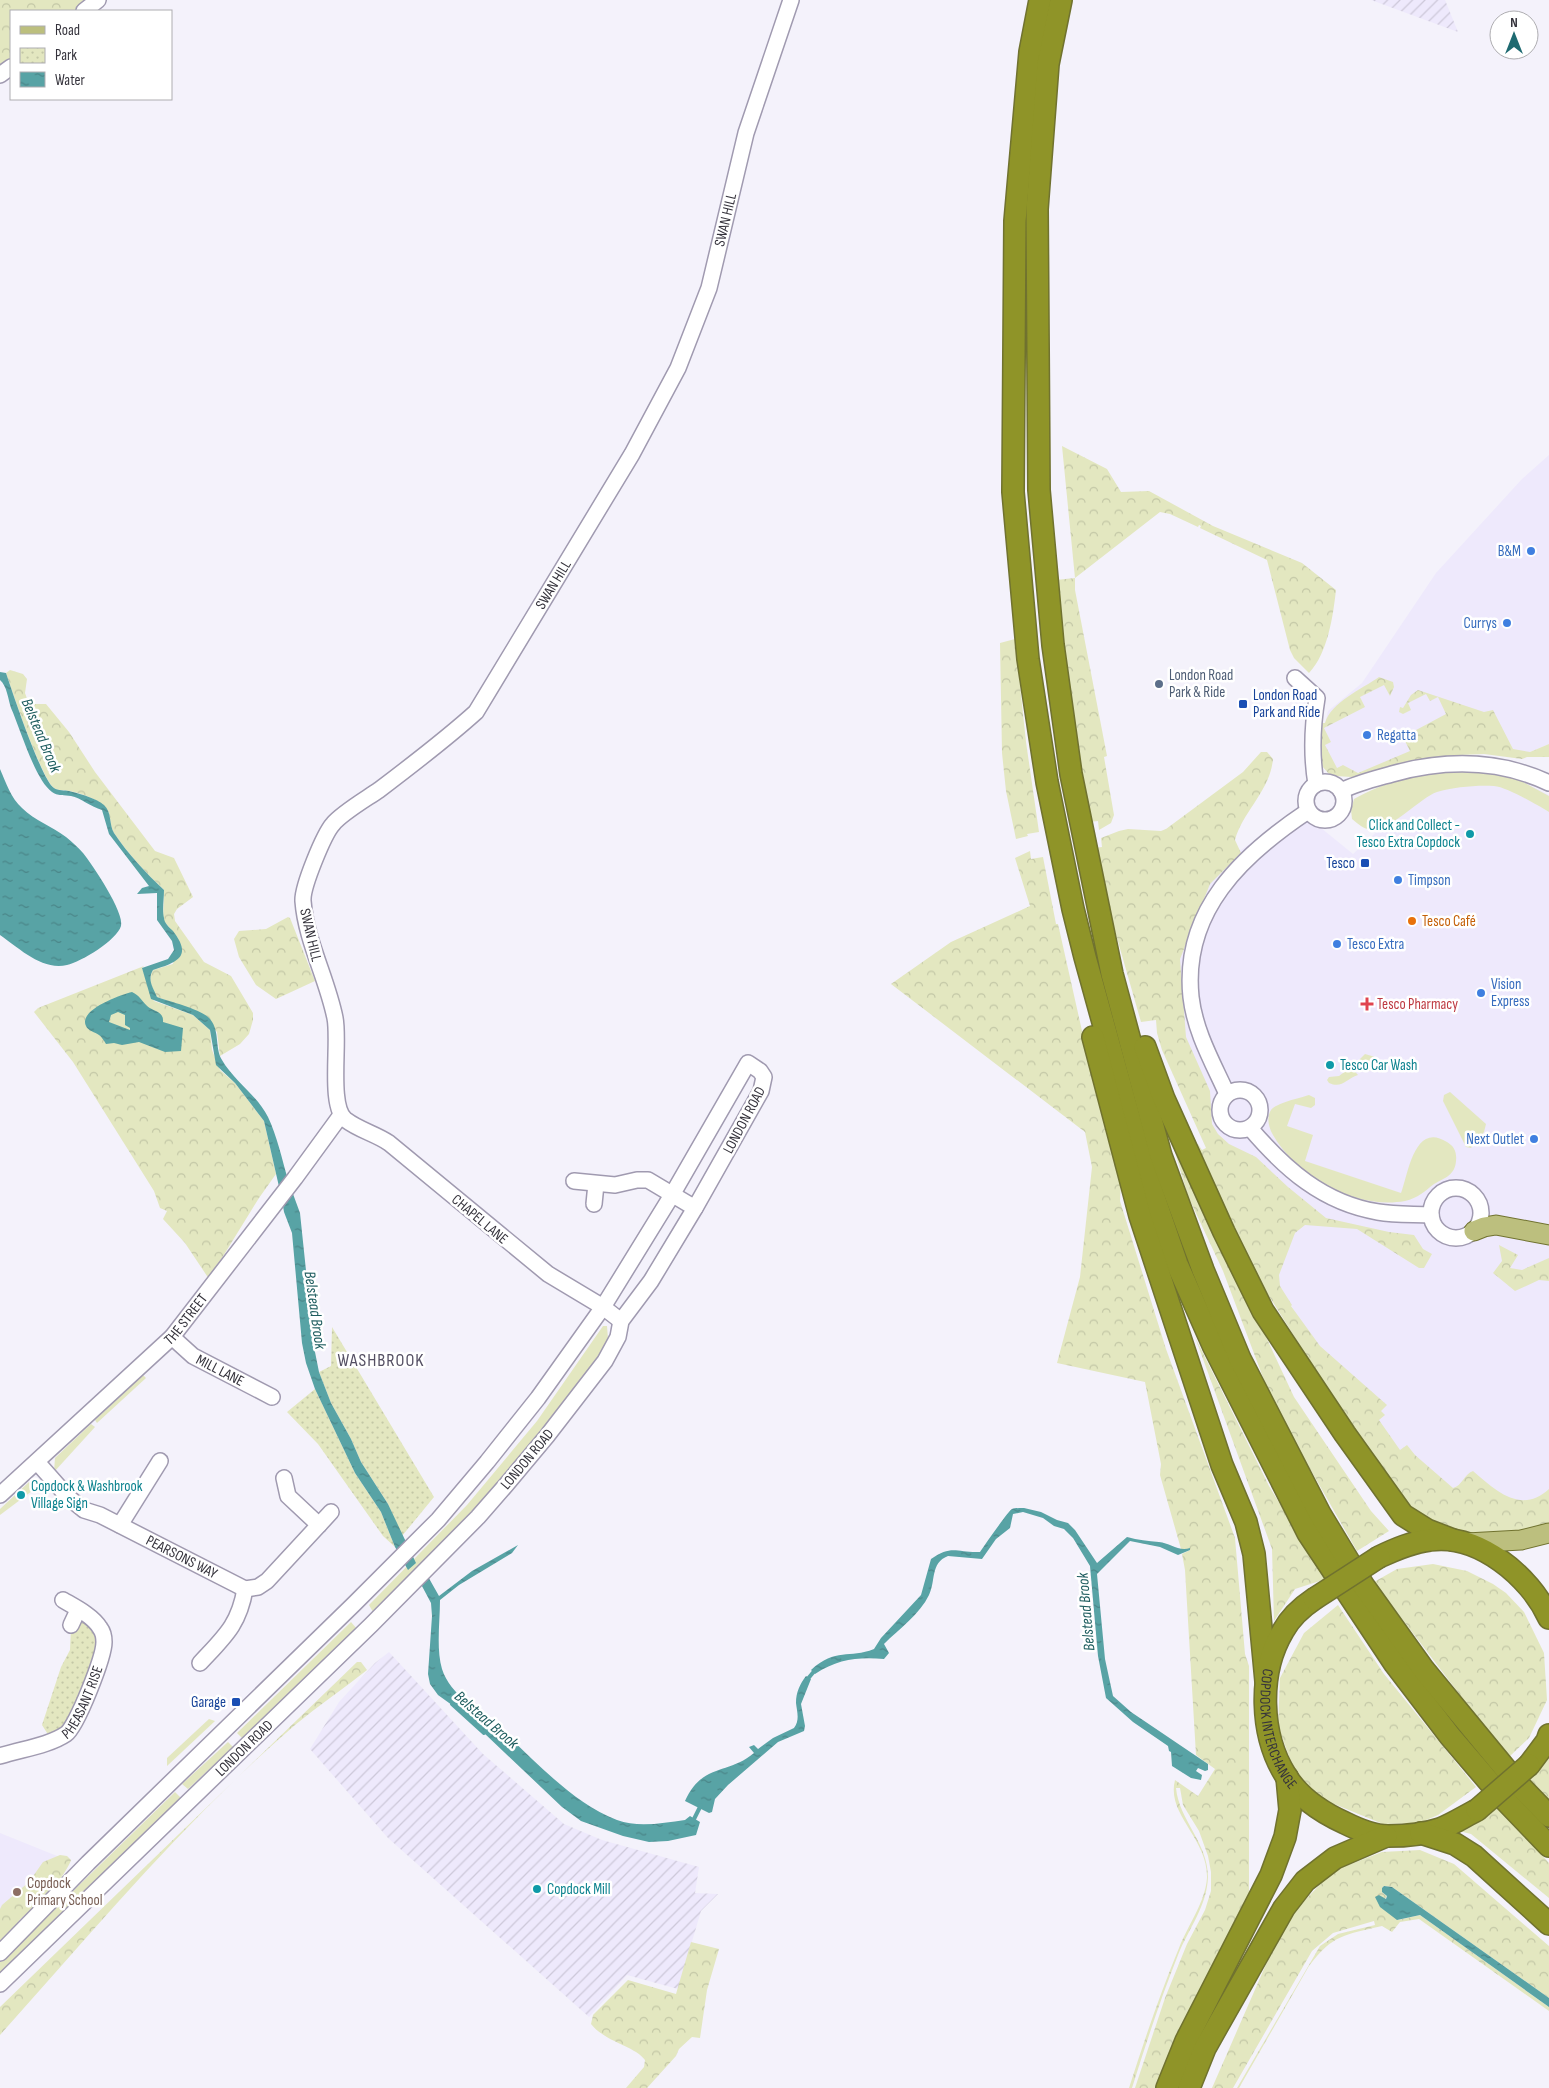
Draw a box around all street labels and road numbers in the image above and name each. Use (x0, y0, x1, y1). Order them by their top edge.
street label: SWAN HILL (710, 191, 741, 248)
street label: SWAN HILL (531, 556, 576, 613)
street label: SWAN HILL (295, 907, 326, 964)
street label: LONDON ROAD (719, 1083, 770, 1157)
street label: CHAPEL LANE (448, 1190, 512, 1248)
street label: THE STREET (160, 1290, 212, 1350)
street label: MILL LANE (193, 1350, 247, 1391)
street label: LONDON ROAD (497, 1425, 558, 1493)
street label: PEARSONS WAY (143, 1531, 221, 1584)
street label: PHEASANT RISE (58, 1663, 108, 1744)
street label: COPDOCK INTERCHANGE (1255, 1667, 1301, 1793)
street label: LONDON ROAD (211, 1716, 277, 1781)

